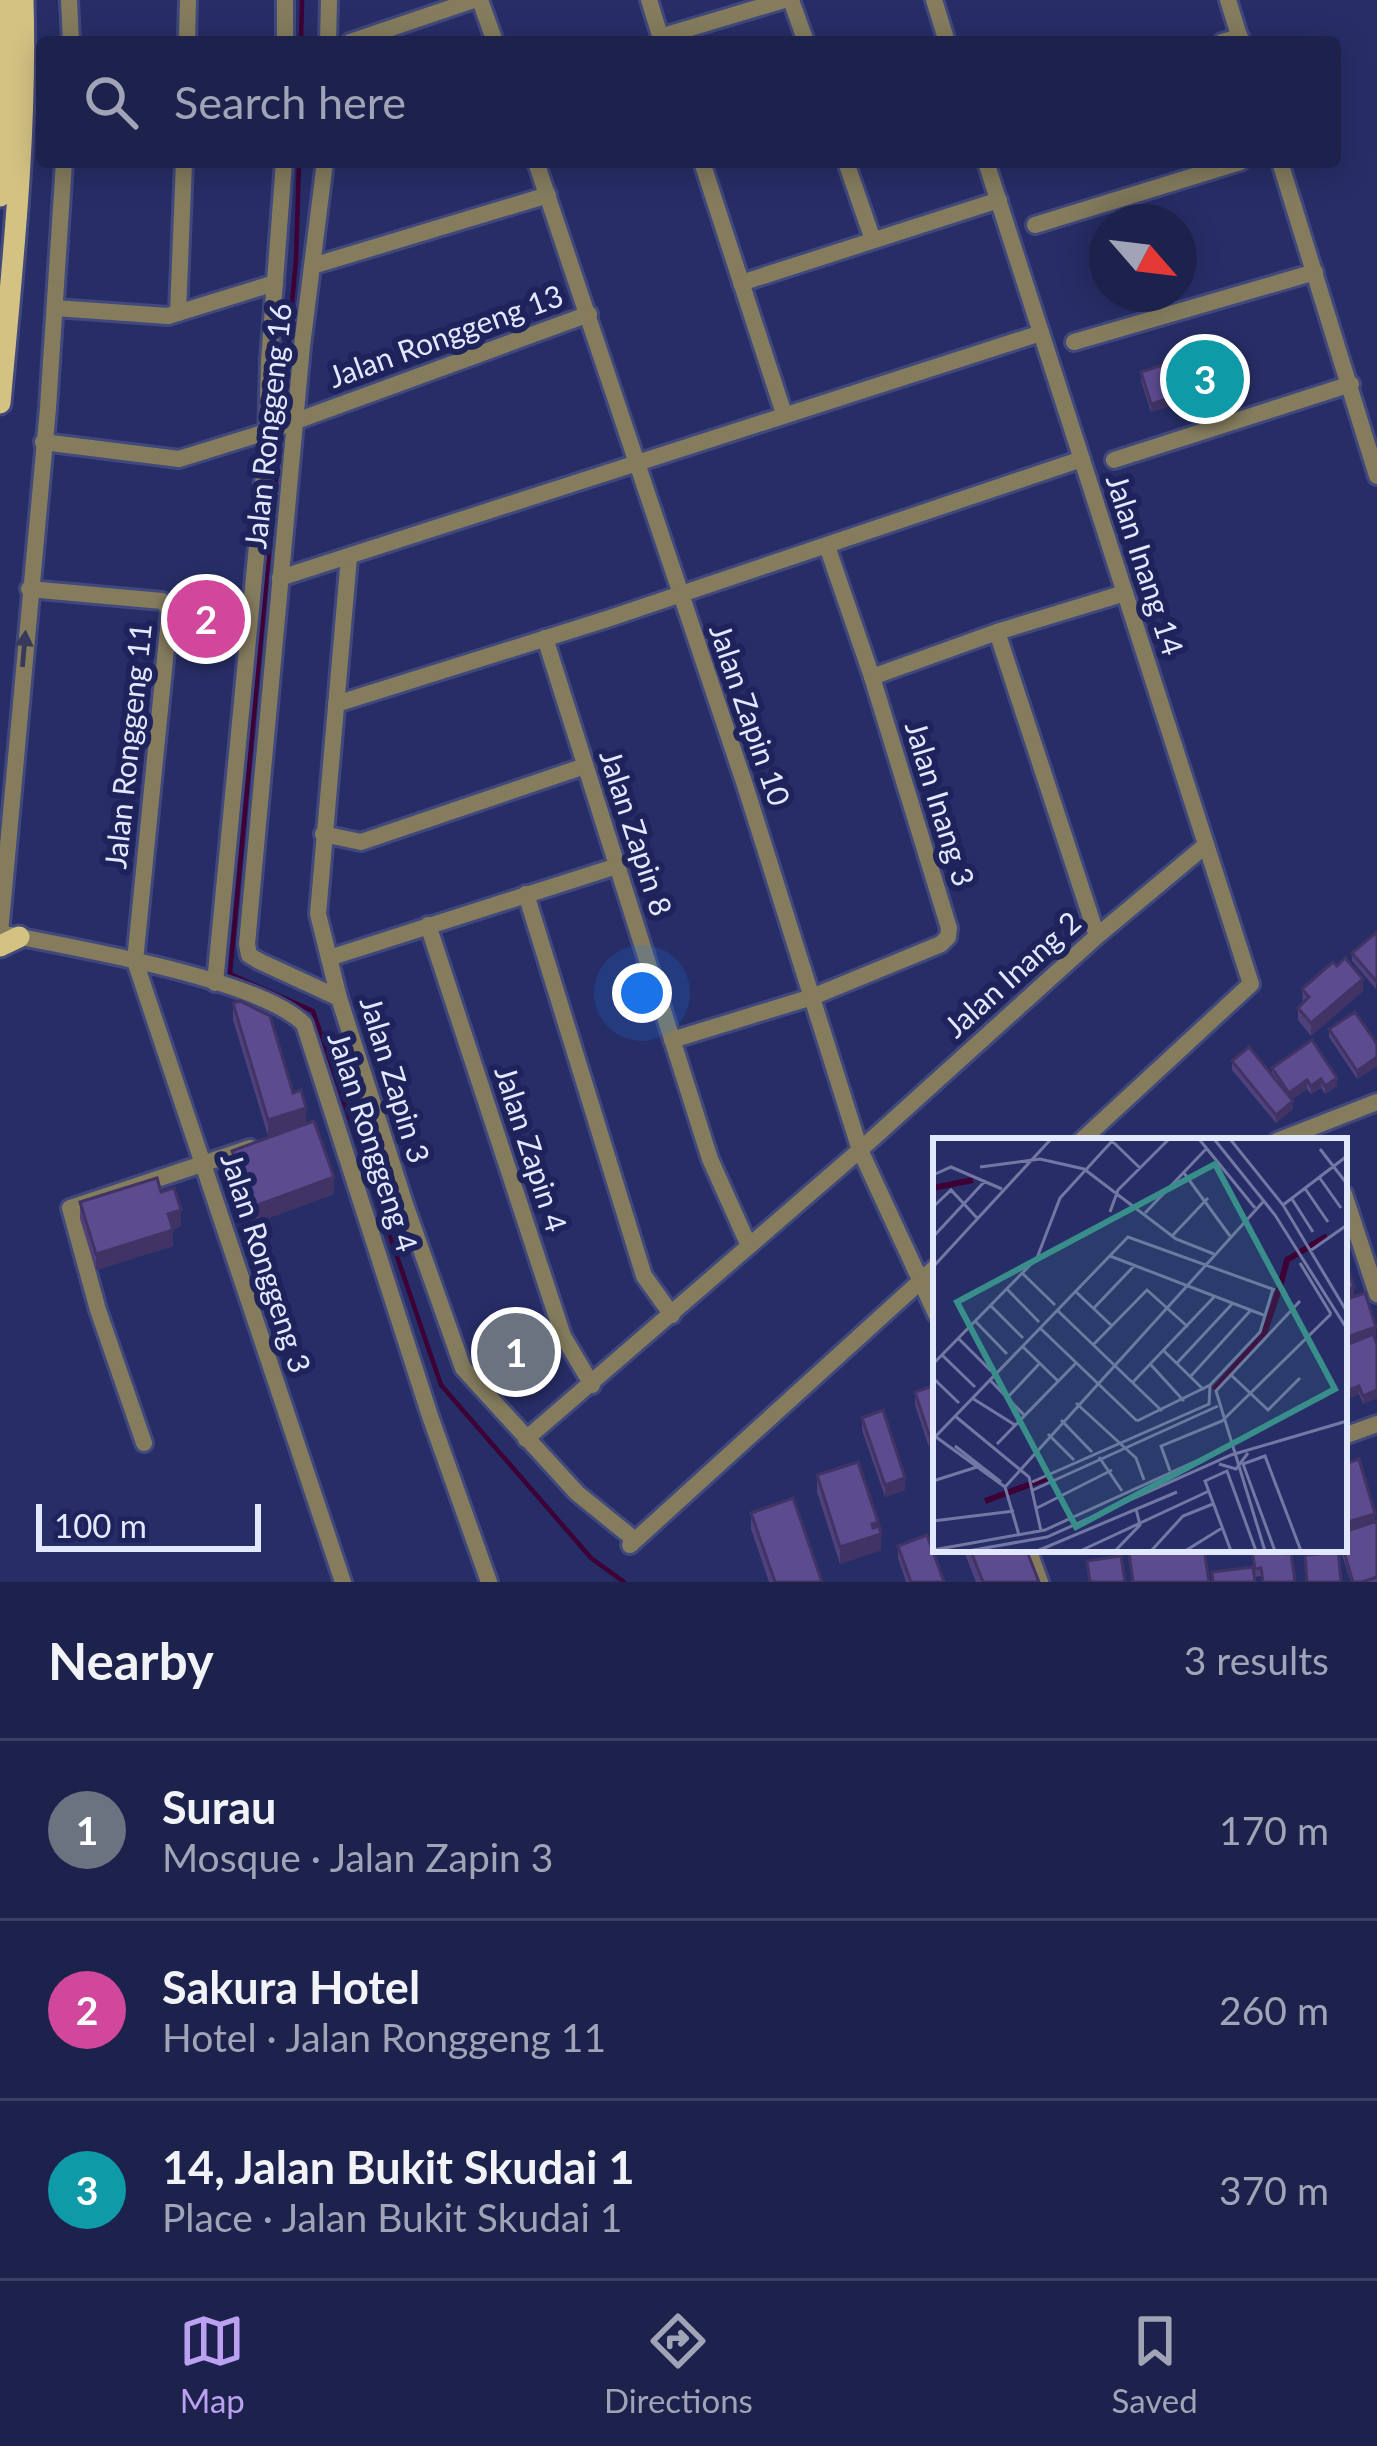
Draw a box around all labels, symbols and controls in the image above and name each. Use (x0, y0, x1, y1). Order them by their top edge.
search box (36, 36, 1341, 168)
icon: search (78, 69, 144, 135)
text: Search here (174, 75, 406, 129)
north arrow (1089, 204, 1197, 312)
street label: Jalan Ronggeng 13 (323, 276, 567, 394)
street label: Jalan Ronggeng 16 (236, 301, 298, 550)
pin: 3 (1166, 334, 1244, 424)
street label: Jalan Inang 14 (1100, 469, 1192, 659)
pin: 2 (167, 574, 245, 664)
street label: Jalan Zapin 10 (703, 619, 799, 810)
street label: Jalan Ronggeng 11 (96, 621, 158, 870)
one-way arrow (15, 630, 34, 667)
street label: Jalan Inang 3 (899, 717, 983, 890)
street label: Jalan Zapin 8 (593, 745, 681, 920)
street label: Jalan Inang 2 (936, 903, 1087, 1044)
your location (612, 963, 672, 1023)
street label: Jalan Zapin 3 (354, 992, 438, 1167)
street label: Jalan Ronggeng 4 (321, 1027, 426, 1256)
street label: Jalan Zapin 4 (488, 1061, 576, 1236)
inset map (933, 1138, 1347, 1552)
street label: Jalan Ronggeng 3 (214, 1148, 319, 1377)
pin: 1 (477, 1307, 555, 1397)
scale bar (36, 1498, 261, 1551)
text: 100 m (54, 1505, 147, 1545)
text: Nearby (48, 1630, 214, 1691)
text: 3 results (1184, 1637, 1329, 1683)
text: Surau (162, 1780, 276, 1834)
text: 1 (76, 1807, 98, 1853)
text: 170 m (1219, 1807, 1329, 1853)
text: Mosque · Jalan Zapin 3 (162, 1834, 553, 1880)
text: Sakura Hotel (162, 1960, 420, 2014)
text: 2 (76, 1987, 98, 2033)
text: 260 m (1219, 1987, 1329, 2033)
text: Hotel · Jalan Ronggeng 11 (162, 2014, 606, 2060)
text: 14, Jalan Bukit Skudai 1 (162, 2140, 634, 2194)
text: 3 (76, 2167, 98, 2213)
text: 370 m (1219, 2167, 1329, 2213)
text: Place · Jalan Bukit Skudai 1 (162, 2194, 622, 2240)
tab: Map (179, 2308, 245, 2420)
tab: Directions (604, 2308, 753, 2420)
tab: Saved (1111, 2308, 1198, 2420)

